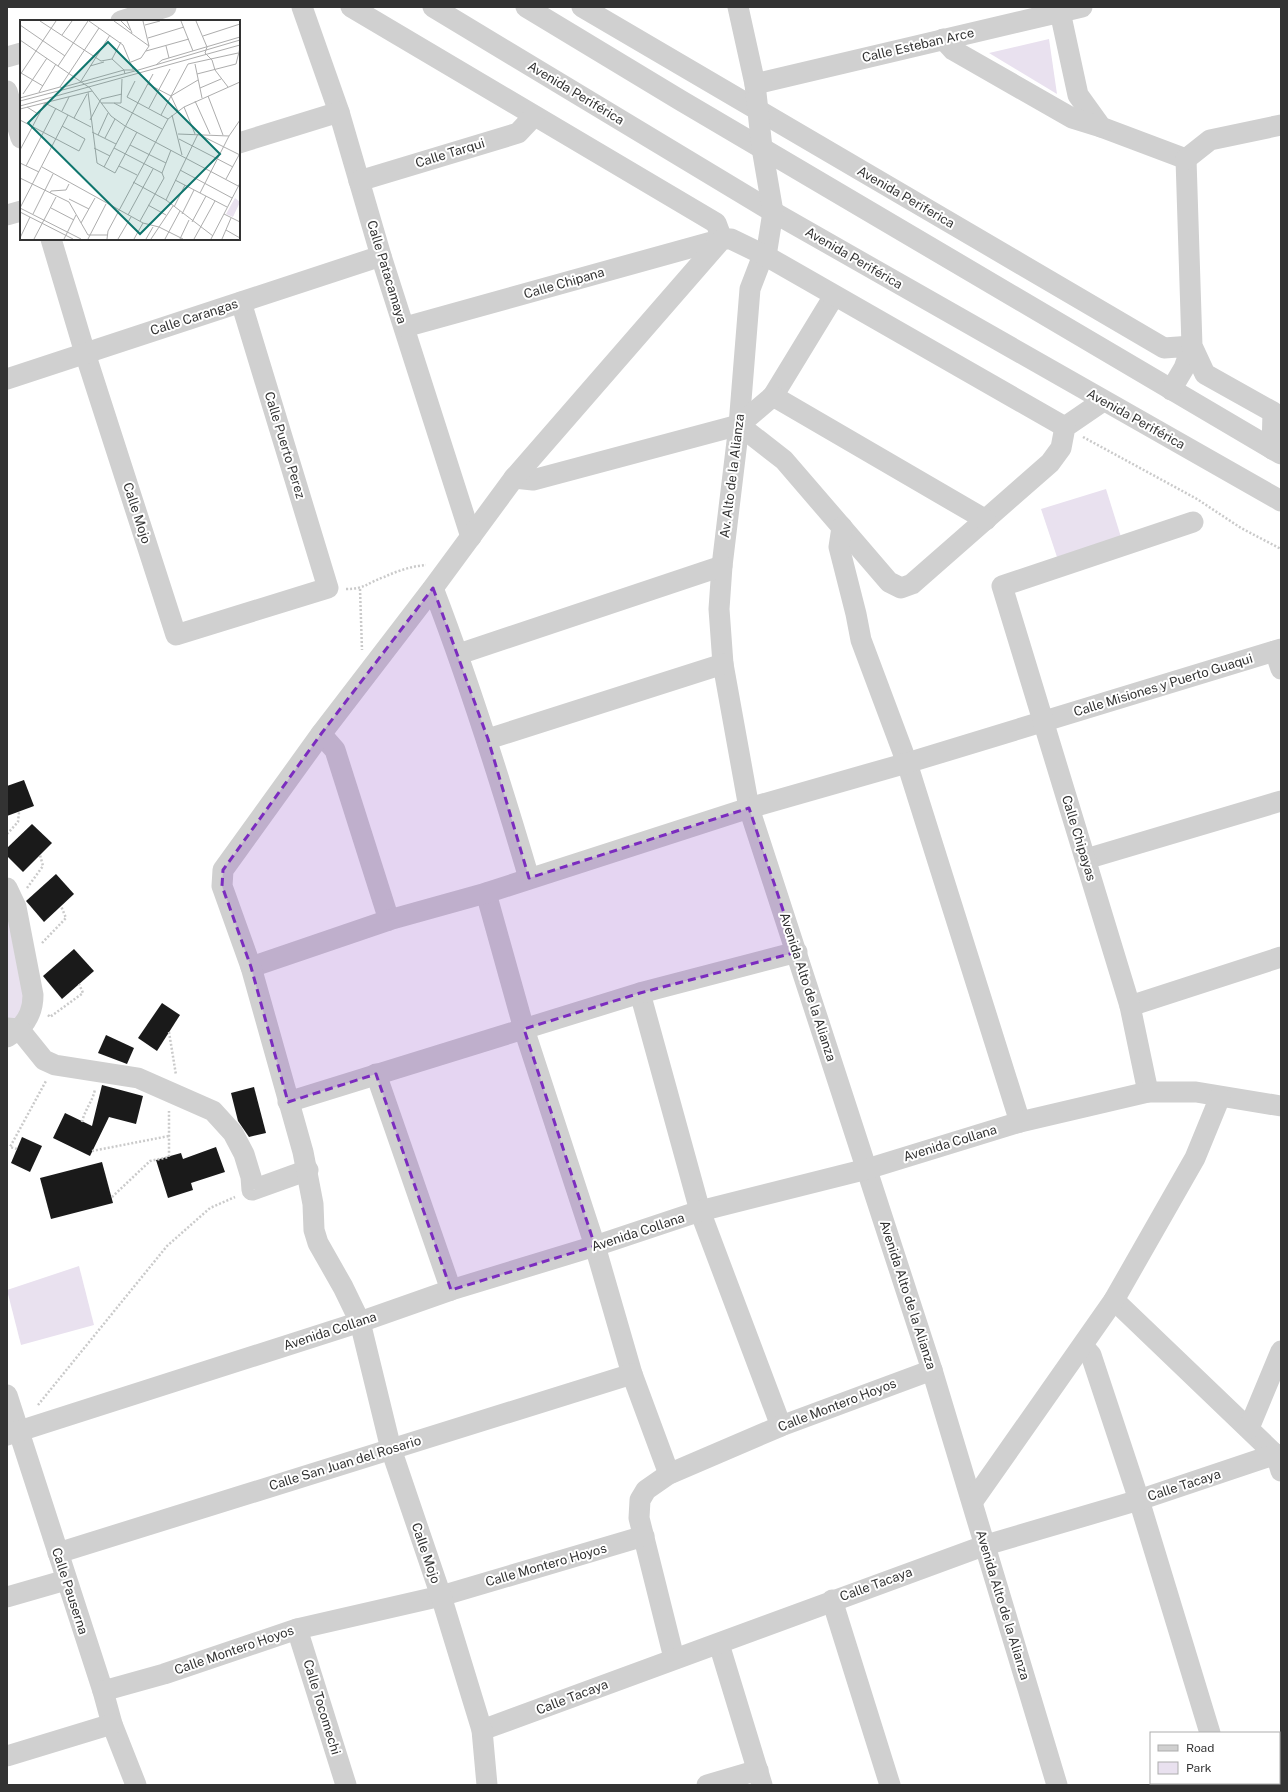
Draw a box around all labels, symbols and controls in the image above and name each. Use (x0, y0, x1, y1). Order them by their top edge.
inset map (20, 20, 240, 240)
street label: Calle Esteban Arce (860, 25, 976, 65)
street label: Avenida Periférica (525, 58, 627, 128)
street label: Calle Tarqui (414, 135, 486, 171)
street label: Avenida Periferica (855, 163, 957, 231)
street label: Calle Patacamaya (364, 218, 410, 326)
street label: Avenida Periférica (803, 224, 905, 292)
street label: Calle Chipana (522, 264, 606, 302)
street label: Calle Carangas (148, 296, 240, 338)
street label: Avenida Periférica (1084, 386, 1188, 452)
street label: Calle Puerto Perez (262, 390, 308, 500)
street label: Av. Alto de la Alianza (717, 413, 747, 539)
street label: Calle Mojo (120, 481, 154, 545)
street label: Calle Misiones y Puerto Guaqui (1072, 651, 1254, 719)
street label: Calle Chipayas (1059, 793, 1099, 883)
street label: Avenida Alto de la Alianza (777, 911, 839, 1063)
street label: Avenida Collana (902, 1122, 998, 1164)
street label: Avenida Collana (590, 1210, 686, 1254)
street label: Avenida Alto de la Alianza (877, 1219, 939, 1371)
street label: Avenida Collana (282, 1309, 378, 1353)
street label: Calle Montero Hoyos (776, 1376, 898, 1434)
street label: Calle San Juan del Rosario (267, 1433, 423, 1493)
street label: Calle Tacaya (1146, 1466, 1222, 1504)
street label: Calle Mojo (409, 1521, 443, 1585)
street label: Avenida Alto de la Alianza (973, 1528, 1033, 1682)
street label: Calle Montero Hoyos (484, 1541, 608, 1589)
street label: Calle Pauserna (49, 1546, 91, 1636)
street label: Calle Tacaya (838, 1564, 914, 1604)
street label: Calle Montero Hoyos (172, 1623, 296, 1677)
street label: Calle Tocomechi (300, 1658, 344, 1756)
street label: Calle Tacaya (534, 1676, 610, 1718)
legend (1150, 1732, 1280, 1784)
text: Road (1186, 1741, 1214, 1755)
text: Park (1186, 1761, 1212, 1775)

